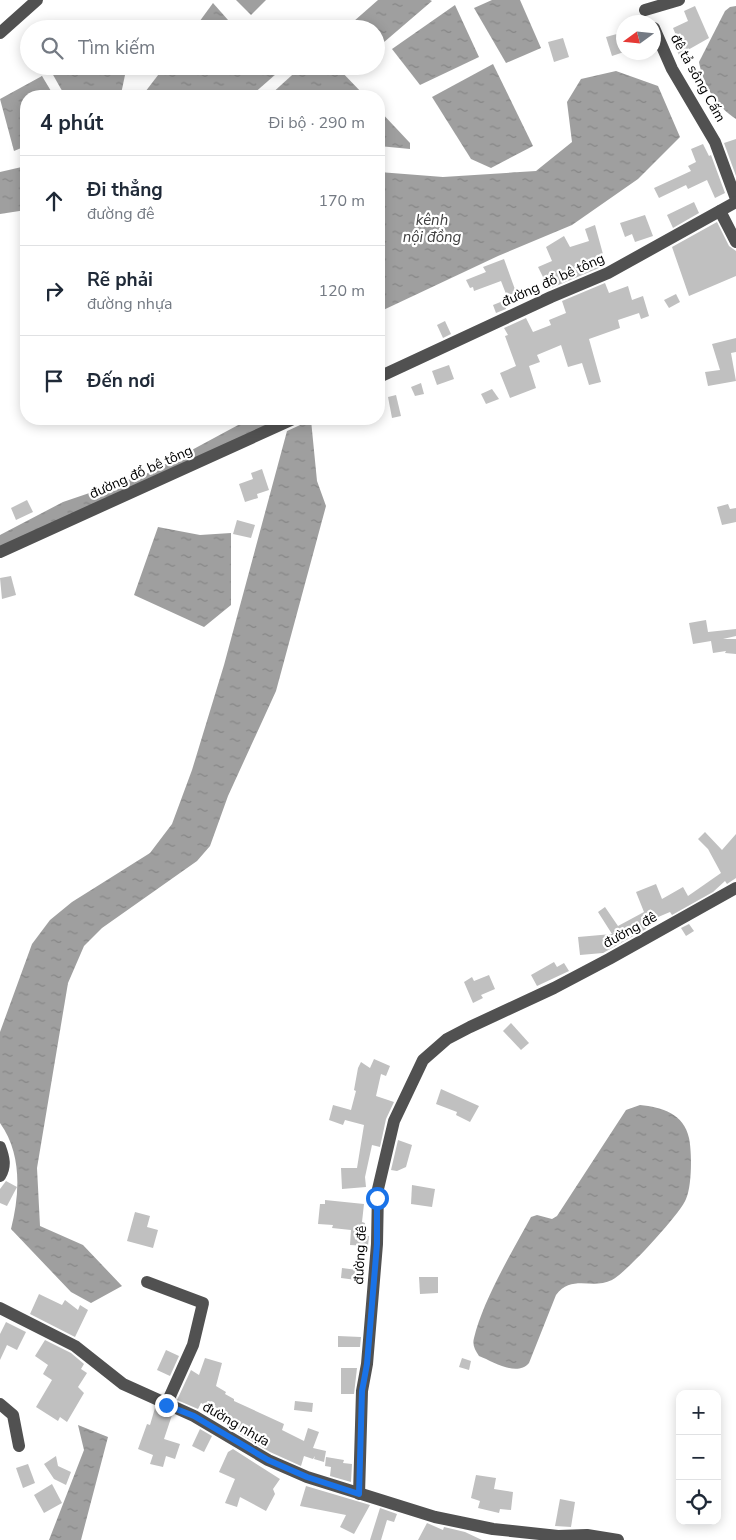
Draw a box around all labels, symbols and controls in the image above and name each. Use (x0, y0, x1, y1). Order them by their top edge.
north arrow (616, 15, 661, 60)
search box (20, 20, 385, 75)
street label: đê tả sông Cấm (666, 31, 730, 125)
icon: search (38, 34, 66, 62)
text: Tìm kiếm (78, 35, 155, 61)
text: 4 phút (40, 109, 103, 137)
text: Đi bộ · 290 m (269, 112, 365, 134)
text: Đi thẳng (87, 177, 163, 203)
icon: ahead (40, 187, 68, 215)
text: 170 m (318, 190, 365, 212)
text: đường đê (87, 203, 155, 225)
water label: kênh nội đồng (403, 210, 462, 247)
street label: đường đổ bê tông (498, 249, 608, 311)
text: Rẽ phải (87, 267, 153, 293)
icon: right (40, 277, 68, 305)
text: 120 m (318, 280, 365, 302)
text: đường nhựa (87, 293, 172, 315)
icon: arrive (40, 367, 68, 395)
text: Đến nơi (87, 368, 155, 394)
street label: đường đổ bê tông (86, 441, 196, 503)
street label: đường đê (600, 907, 660, 953)
route start (366, 1187, 389, 1210)
street label: đường đê (349, 1225, 371, 1285)
map controls (676, 1390, 721, 1525)
button: + (676, 1390, 721, 1435)
route end (155, 1394, 178, 1417)
street label: đường nhựa (199, 1397, 273, 1451)
button: − (676, 1435, 721, 1480)
button: locate (676, 1480, 721, 1525)

